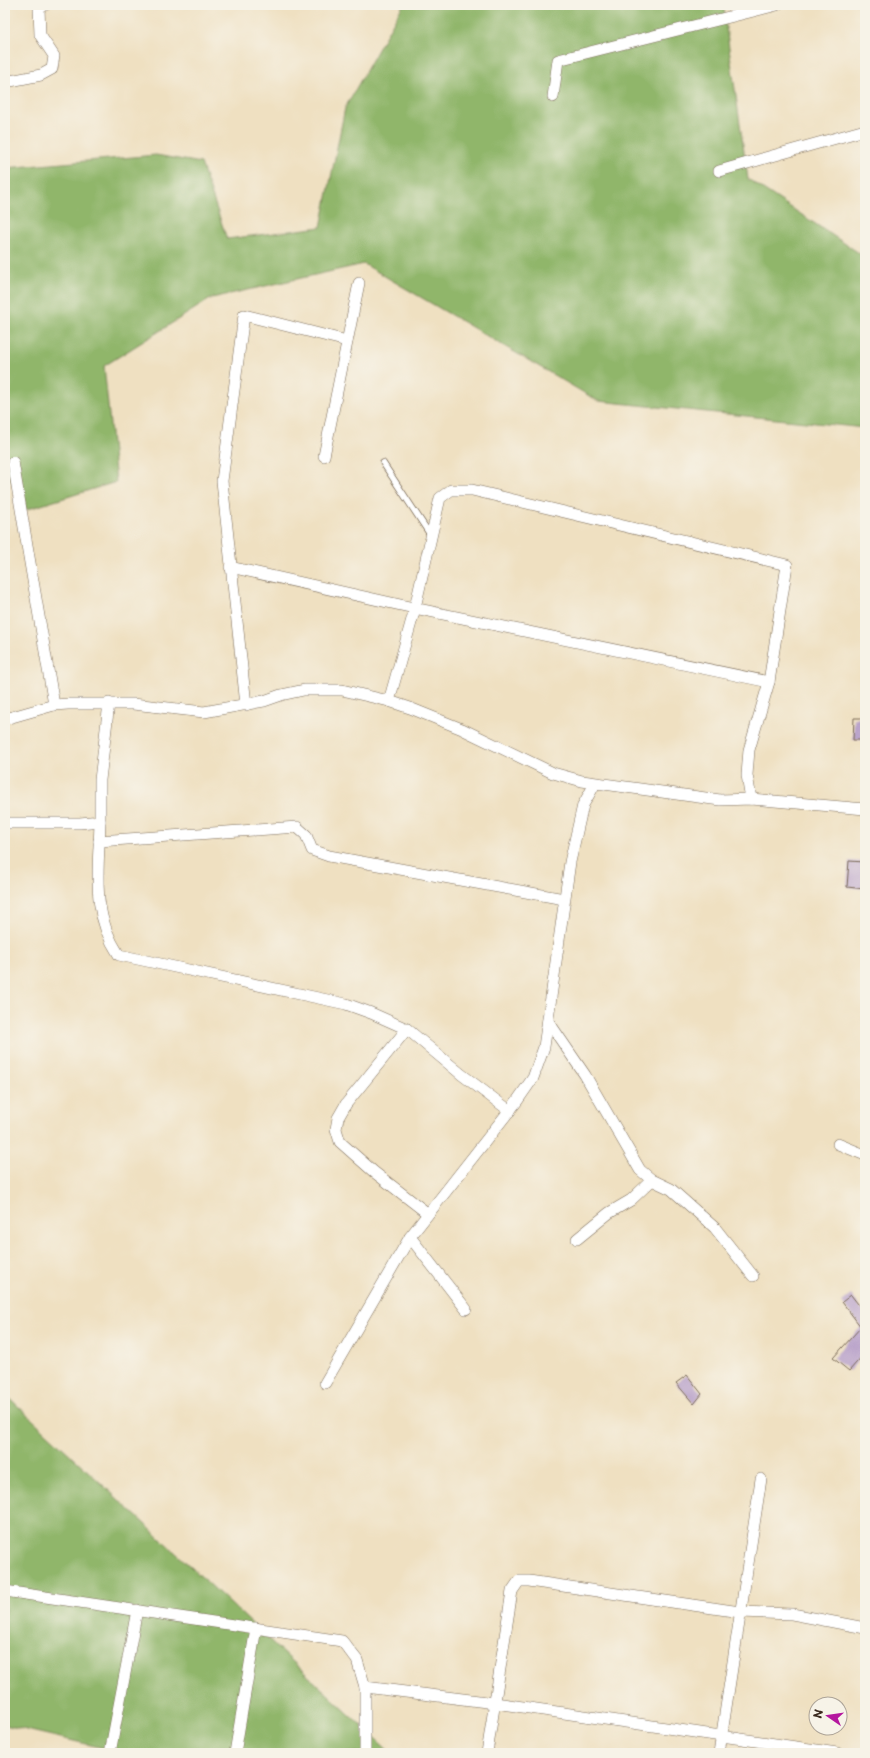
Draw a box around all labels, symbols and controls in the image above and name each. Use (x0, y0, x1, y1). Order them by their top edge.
north arrow (808, 1696, 848, 1736)
text: N (809, 1707, 827, 1720)

